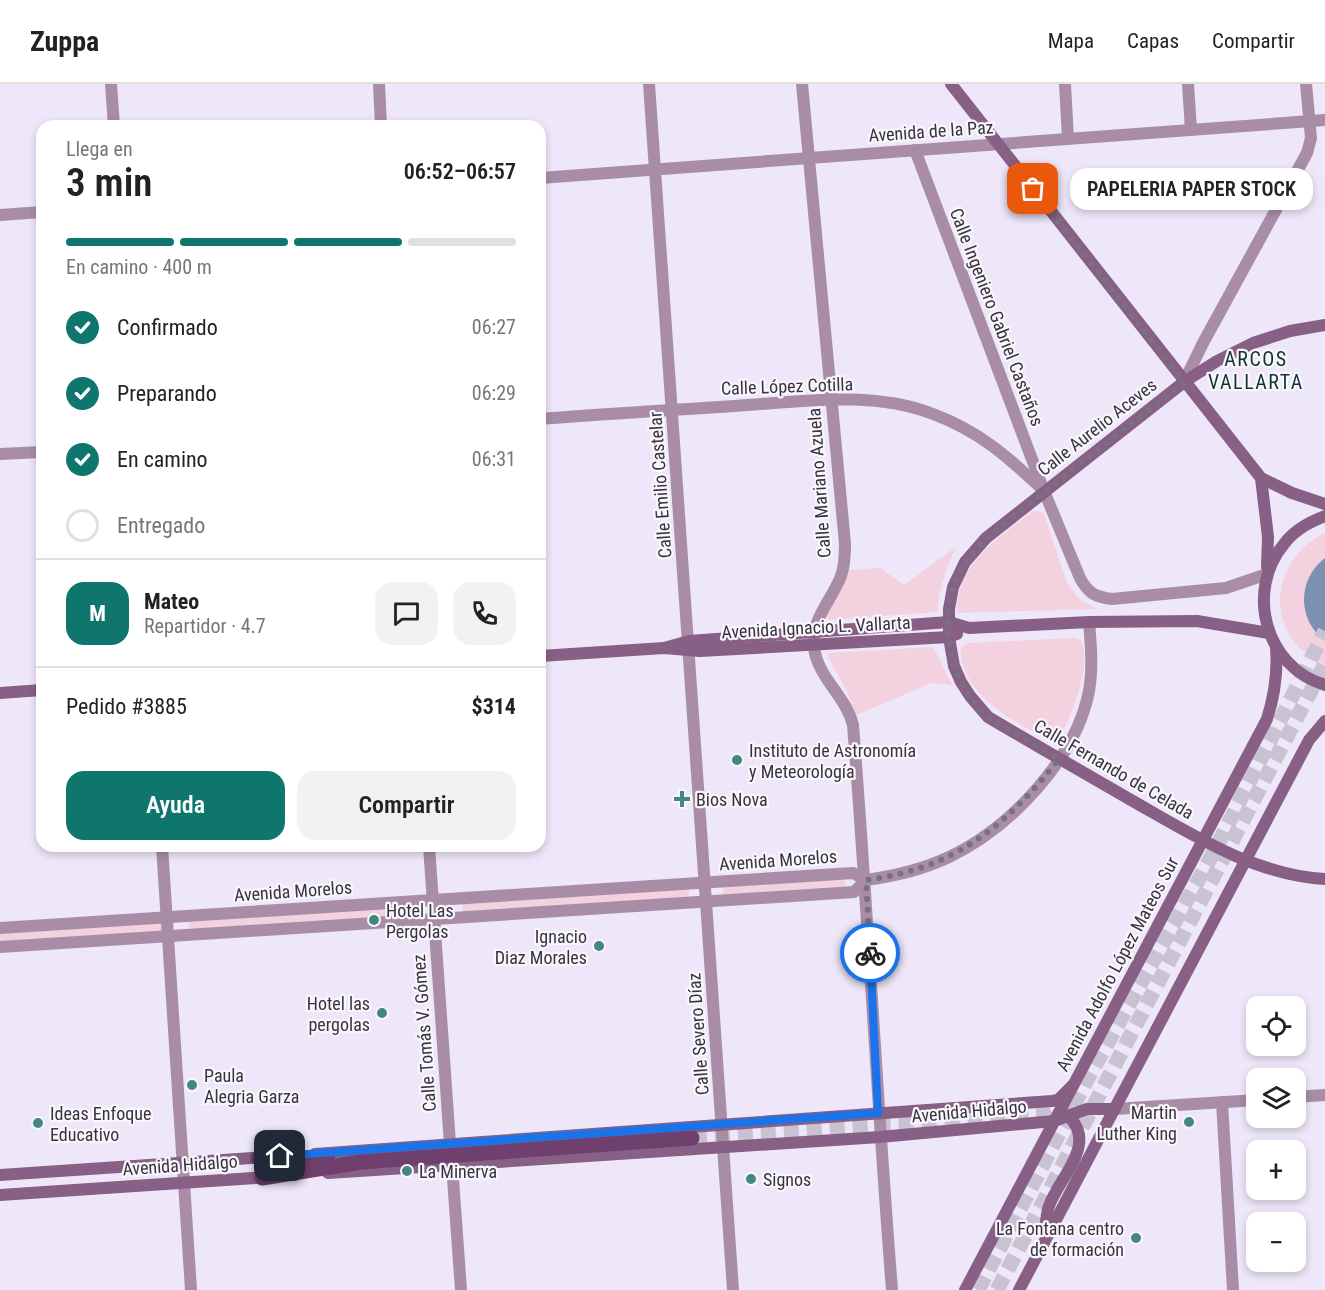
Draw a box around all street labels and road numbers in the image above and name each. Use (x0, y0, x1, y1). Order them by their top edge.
street label: Avenida de la Paz (868, 116, 994, 146)
street label: Calle Ingeniero Gabriel Castaños (946, 205, 1048, 429)
street label: Calle López Cotilla (721, 373, 853, 399)
street label: Calle Aurelio Aceves (1033, 374, 1161, 480)
street label: Calle Mariano Azuela (803, 407, 835, 559)
street label: Calle Emilio Castelar (644, 411, 676, 559)
street label: Avenida Ignacio L. Vallarta (721, 612, 911, 642)
street label: Calle Fernando de Celada (1031, 715, 1197, 823)
street label: Avenida Morelos (718, 845, 838, 875)
street label: Avenida Adolfo López Mateos Sur (1051, 853, 1183, 1075)
street label: Avenida Morelos (233, 876, 353, 906)
street label: Calle Tomás V. Gómez (408, 953, 440, 1112)
street label: Calle Severo Díaz (683, 972, 713, 1096)
street label: Avenida Hidalgo (911, 1096, 1027, 1126)
street label: Avenida Hidalgo (122, 1151, 238, 1179)

